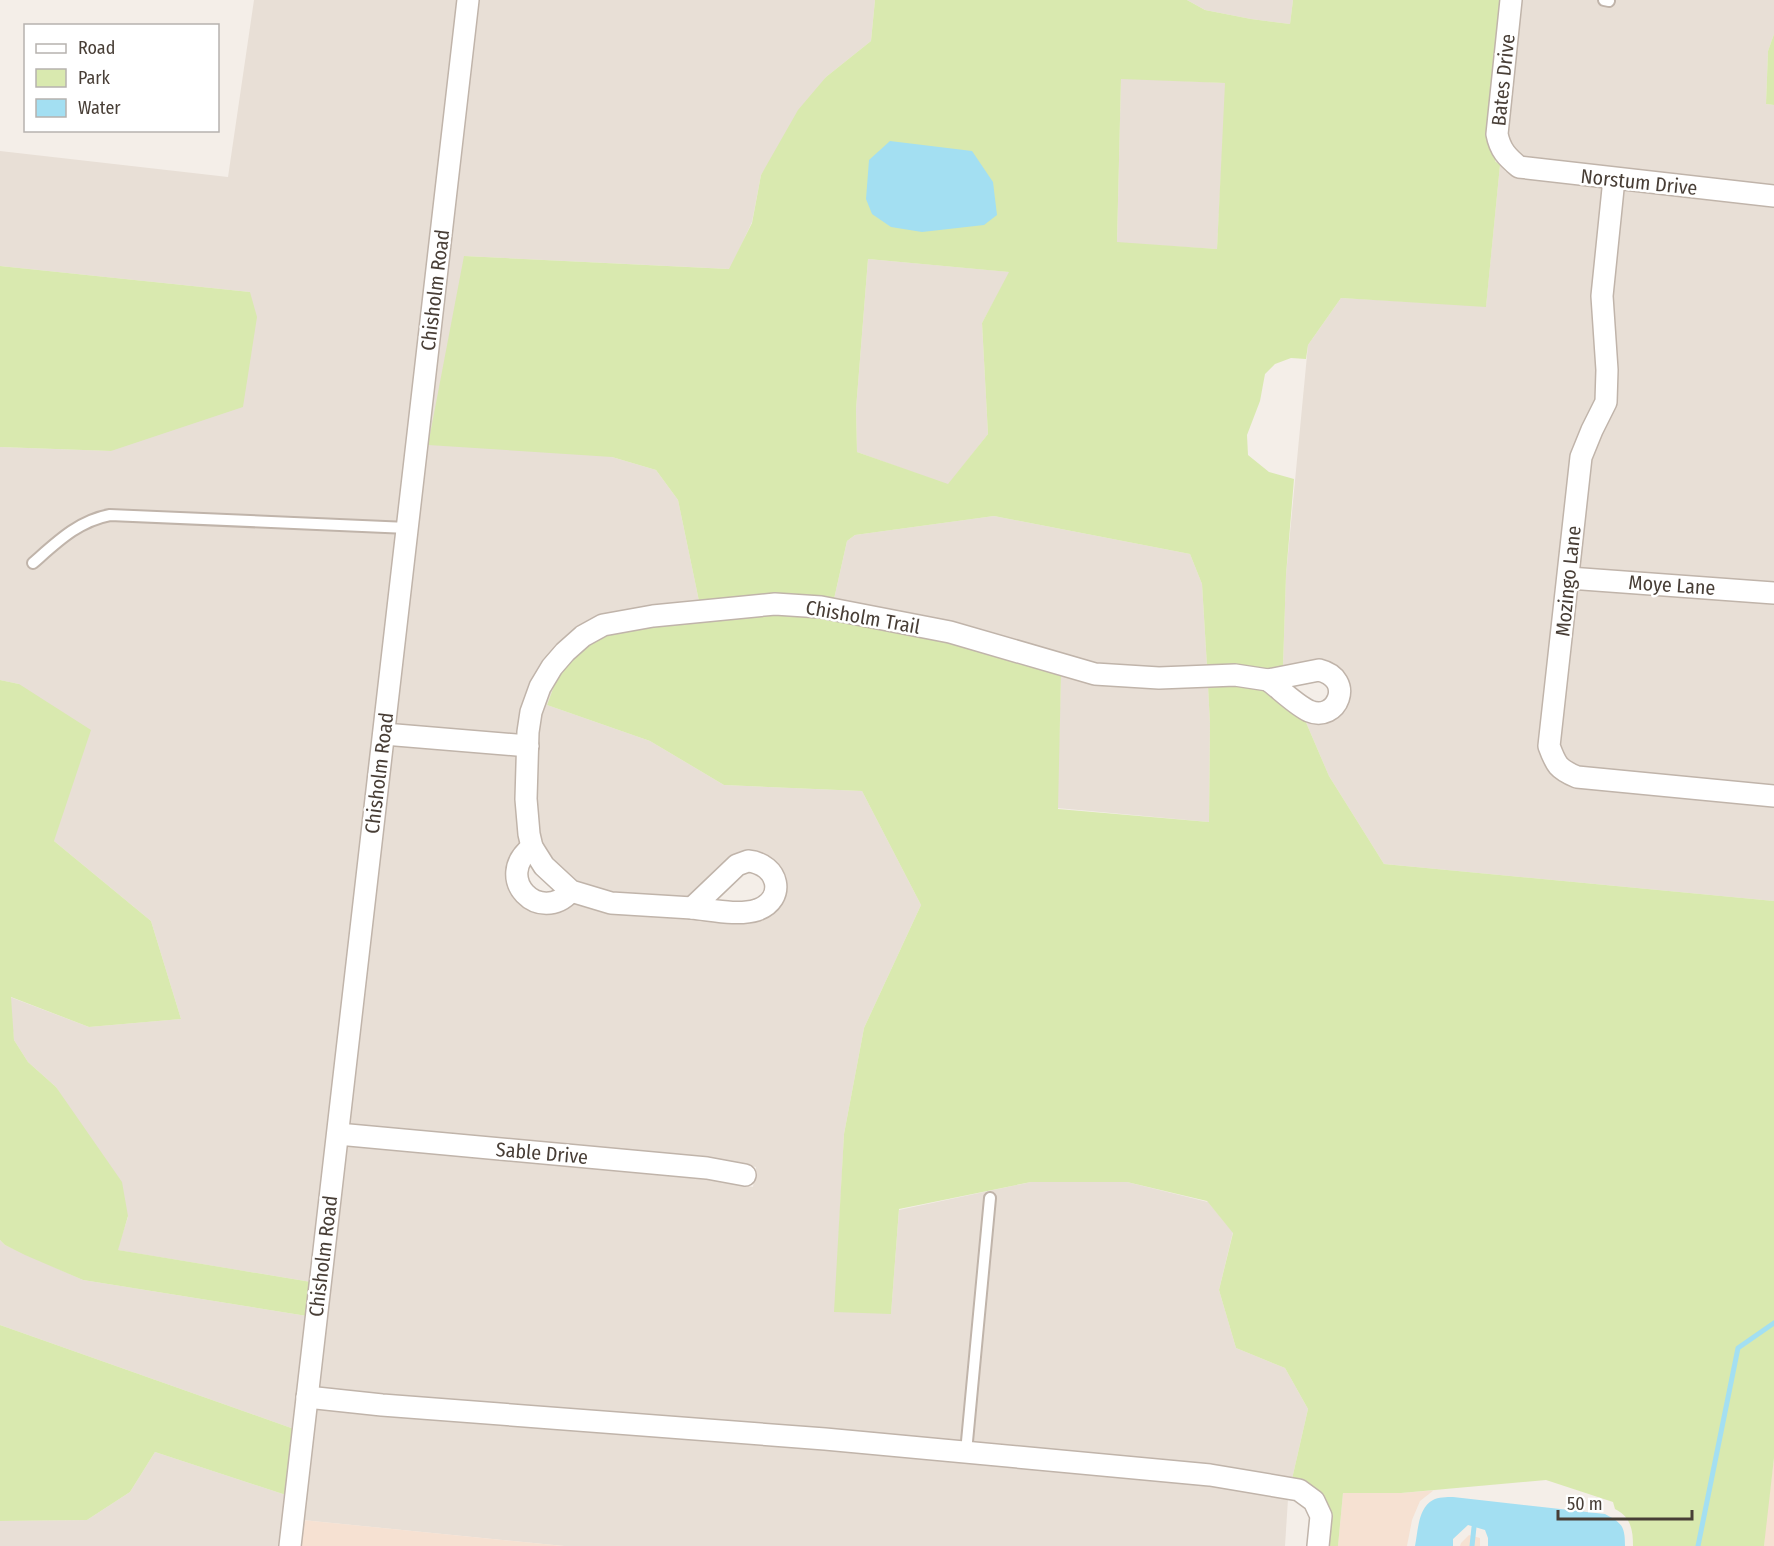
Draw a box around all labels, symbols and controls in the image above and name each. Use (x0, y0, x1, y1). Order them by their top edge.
legend (24, 24, 219, 132)
street label: Bates Drive (1486, 33, 1520, 127)
text: Road (78, 37, 115, 59)
text: Park (78, 67, 111, 89)
text: Water (78, 97, 121, 119)
street label: Norstum Drive (1579, 164, 1699, 200)
street label: Chisholm Road (416, 228, 454, 352)
street label: Mozingo Lane (1550, 524, 1586, 638)
street label: Moye Lane (1628, 570, 1716, 600)
street label: Chisholm Trail (804, 595, 922, 639)
street label: Chisholm Road (360, 711, 398, 835)
street label: Sable Drive (495, 1137, 589, 1169)
street label: Chisholm Road (304, 1194, 342, 1318)
scale bar (1558, 1483, 1692, 1521)
text: 50 m (1567, 1493, 1603, 1515)

